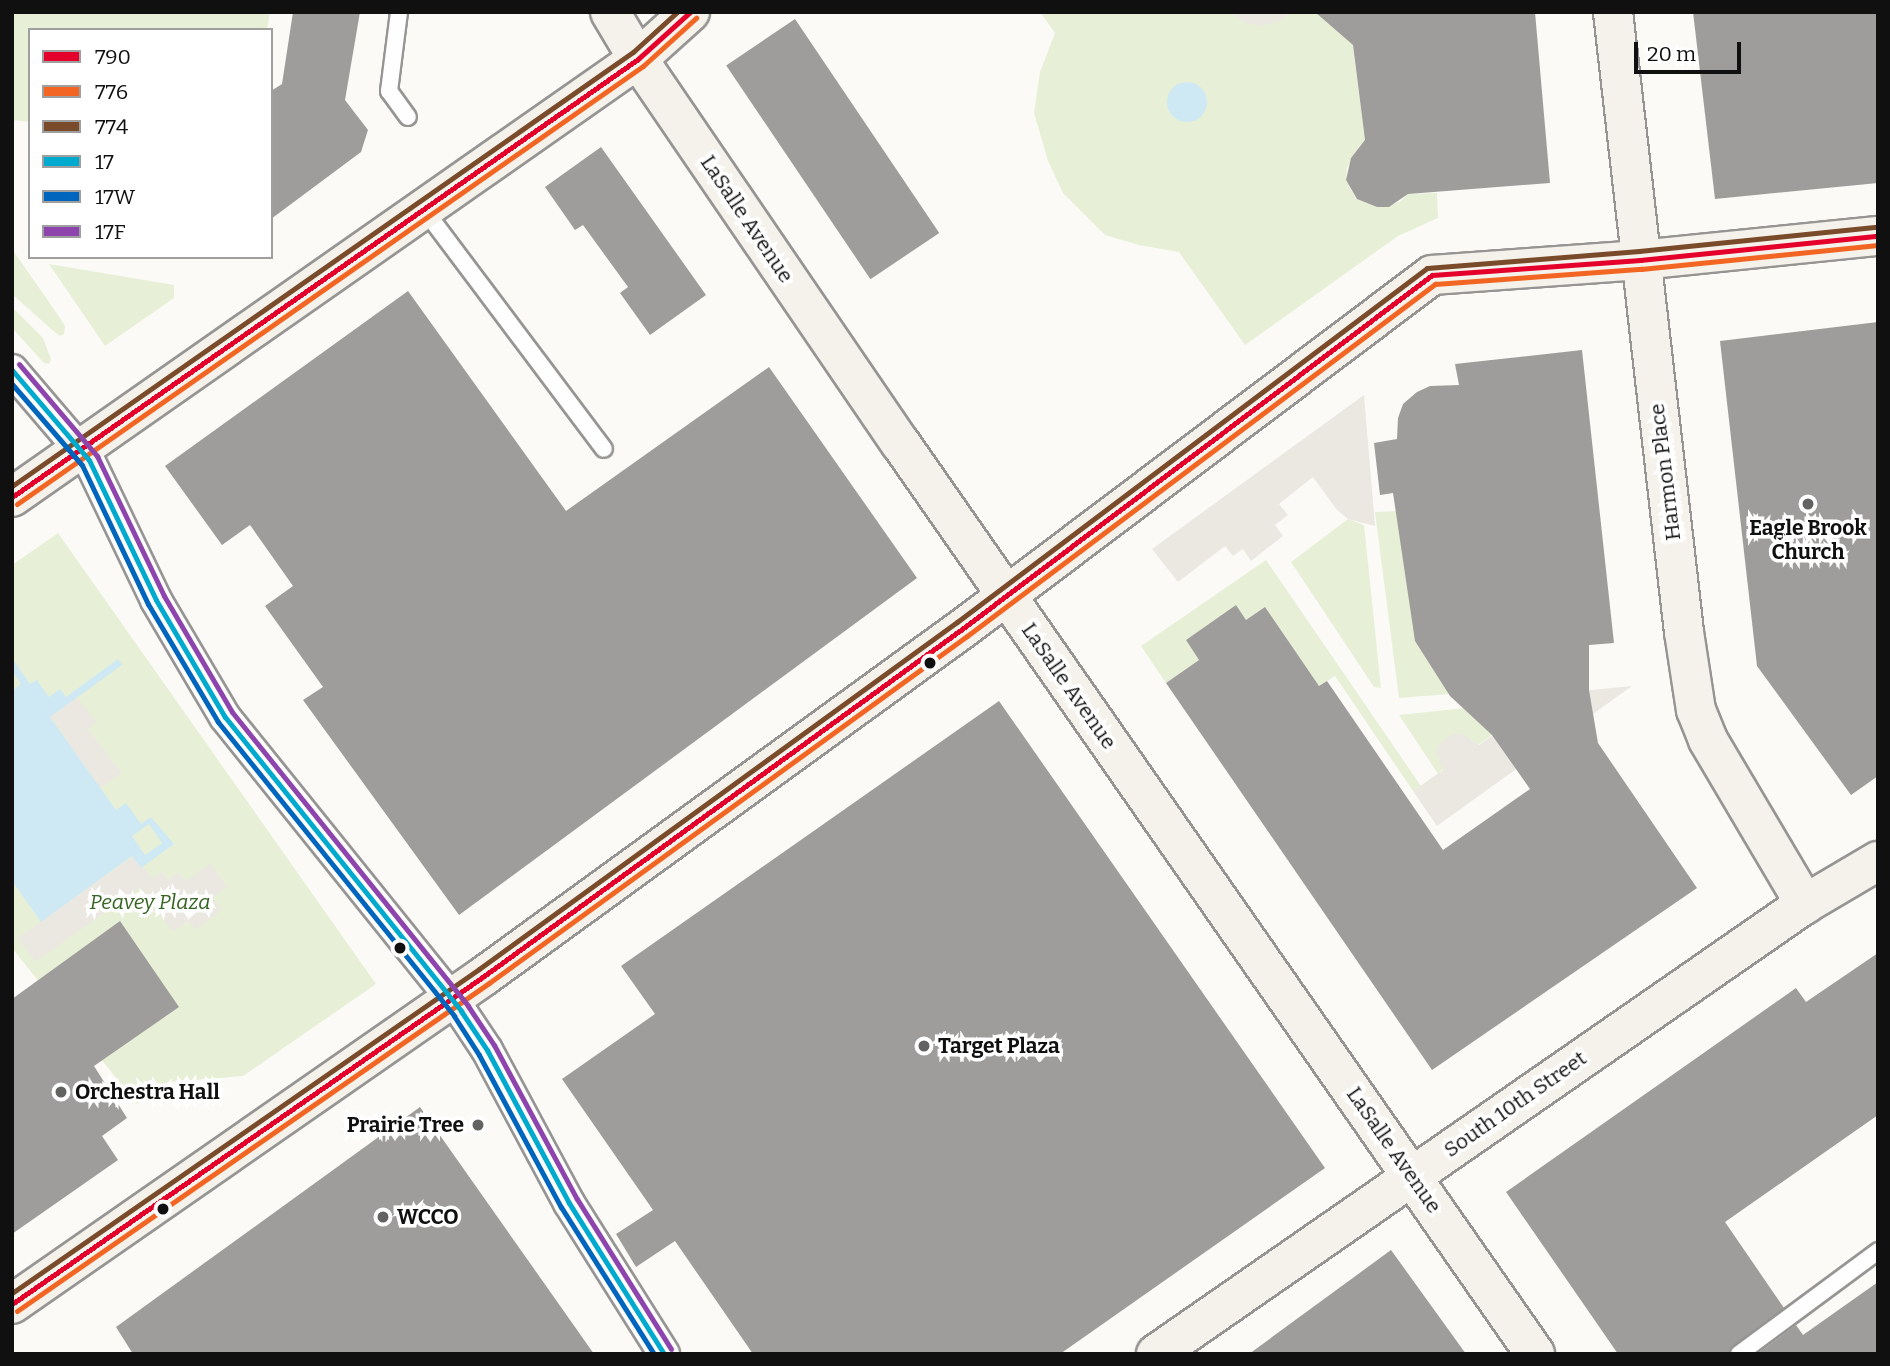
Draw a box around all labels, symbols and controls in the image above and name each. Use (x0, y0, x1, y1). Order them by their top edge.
legend (28, 28, 273, 259)
scale bar (1638, 28, 1745, 72)
text: 20 m (1647, 41, 1696, 67)
text: 790 (95, 44, 131, 70)
text: 776 (95, 79, 128, 105)
text: 774 (95, 114, 128, 140)
text: 17 (95, 149, 114, 175)
street label: LaSalle Avenue (695, 151, 799, 287)
text: 17W (95, 184, 135, 210)
text: 17F (95, 219, 126, 245)
street label: Harmon Place (1644, 402, 1686, 542)
marker: Eagle Brook Church (1800, 496, 1816, 512)
place label: Eagle Brook Church (1749, 515, 1867, 565)
street label: LaSalle Avenue (1016, 618, 1122, 754)
unlabelled marker (923, 656, 937, 670)
park label: Peavey Plaza (89, 889, 211, 915)
unlabelled marker (393, 941, 407, 955)
place label: Target Plaza (938, 1033, 1060, 1059)
marker: Target Plaza (916, 1038, 932, 1054)
street label: South 10th Street (1439, 1045, 1591, 1163)
place label: Orchestra Hall (75, 1079, 220, 1105)
street label: LaSalle Avenue (1341, 1082, 1447, 1218)
marker: Orchestra Hall (53, 1084, 69, 1100)
place label: Prairie Tree (347, 1112, 464, 1138)
marker: Prairie Tree (470, 1117, 486, 1133)
unlabelled marker (156, 1202, 170, 1216)
place label: WCCO (397, 1204, 459, 1230)
marker: WCCO (375, 1209, 391, 1225)

